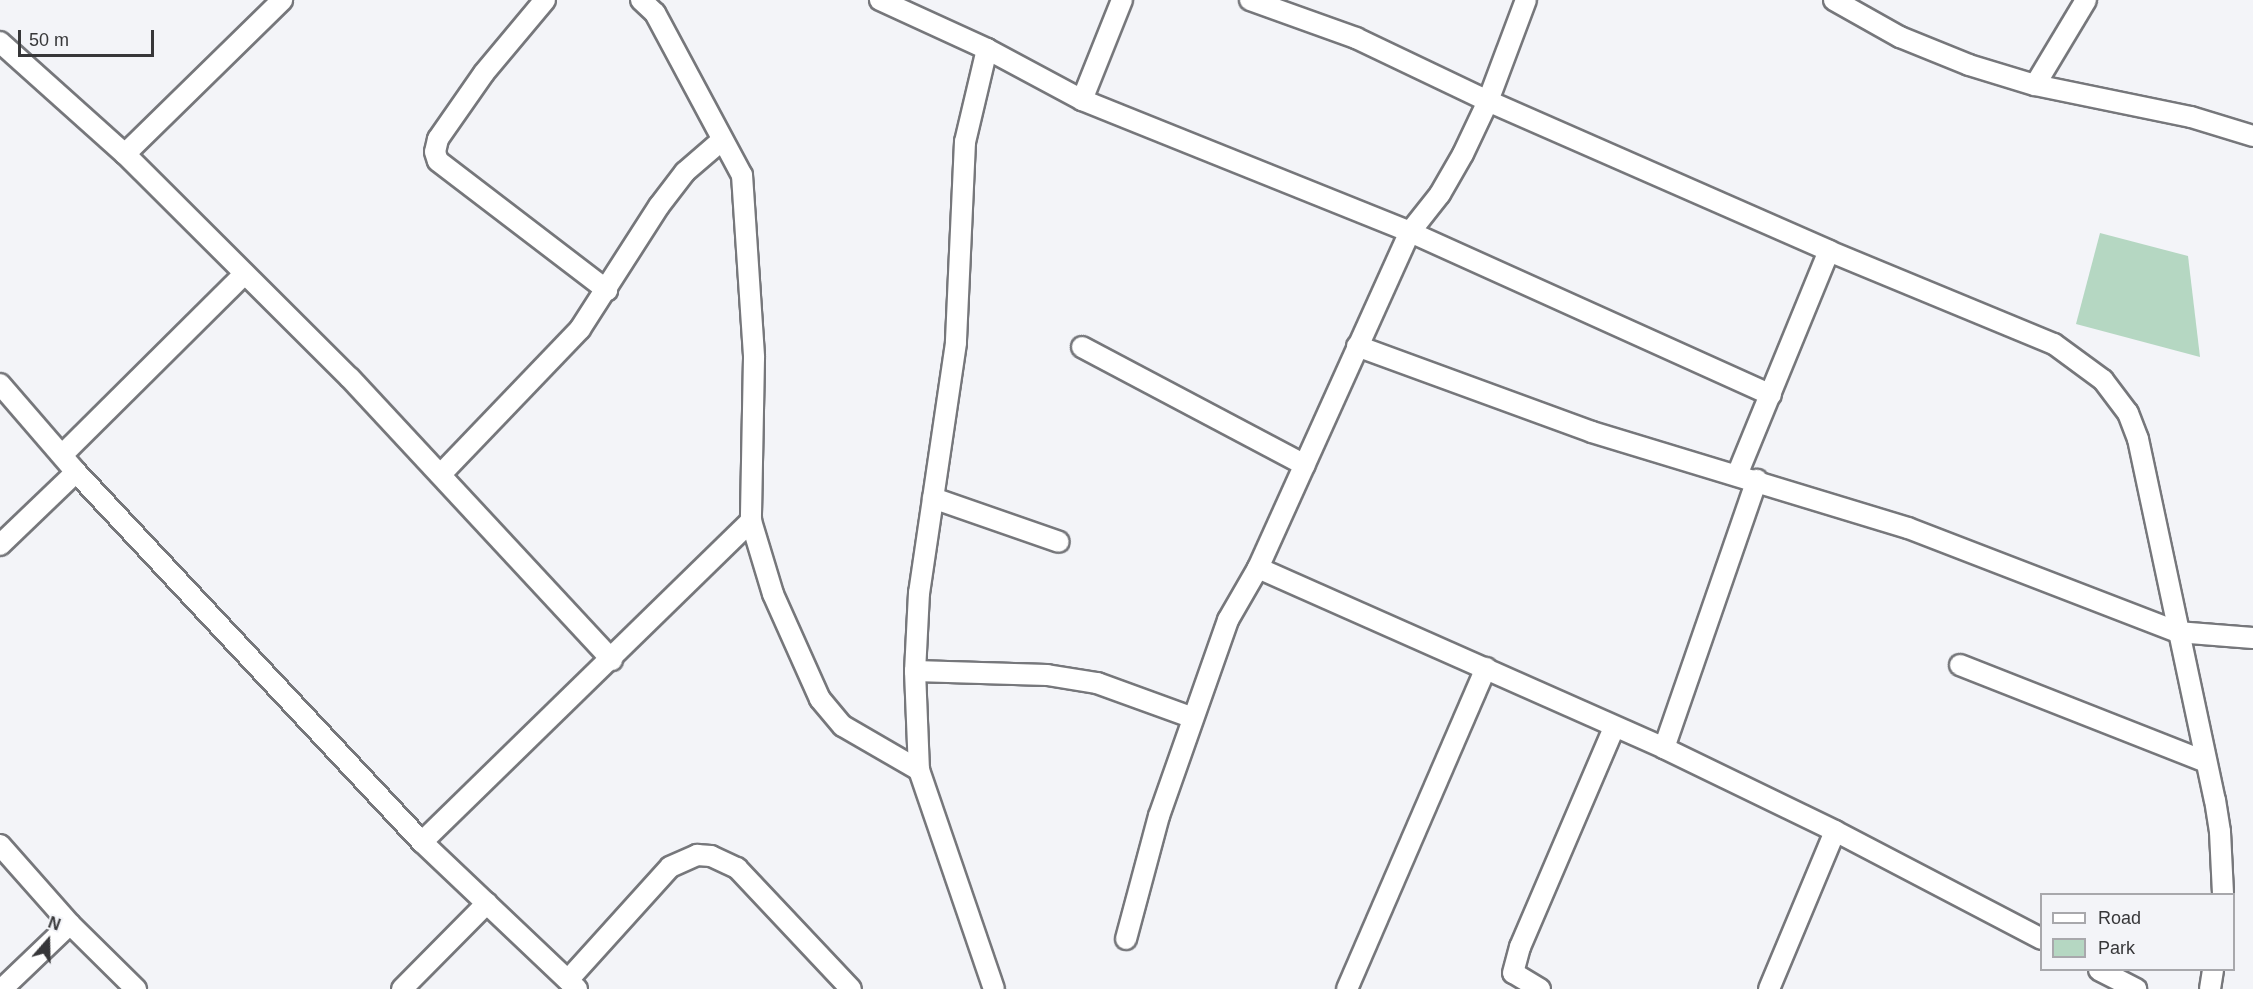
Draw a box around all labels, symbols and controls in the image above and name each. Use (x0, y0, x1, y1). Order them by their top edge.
scale bar (21, 18, 158, 56)
text: 50 m (29, 30, 69, 50)
legend (2040, 893, 2235, 971)
text: Road (2098, 908, 2141, 928)
north arrow (18, 911, 78, 971)
text: N (46, 914, 63, 934)
text: Park (2098, 938, 2135, 958)

